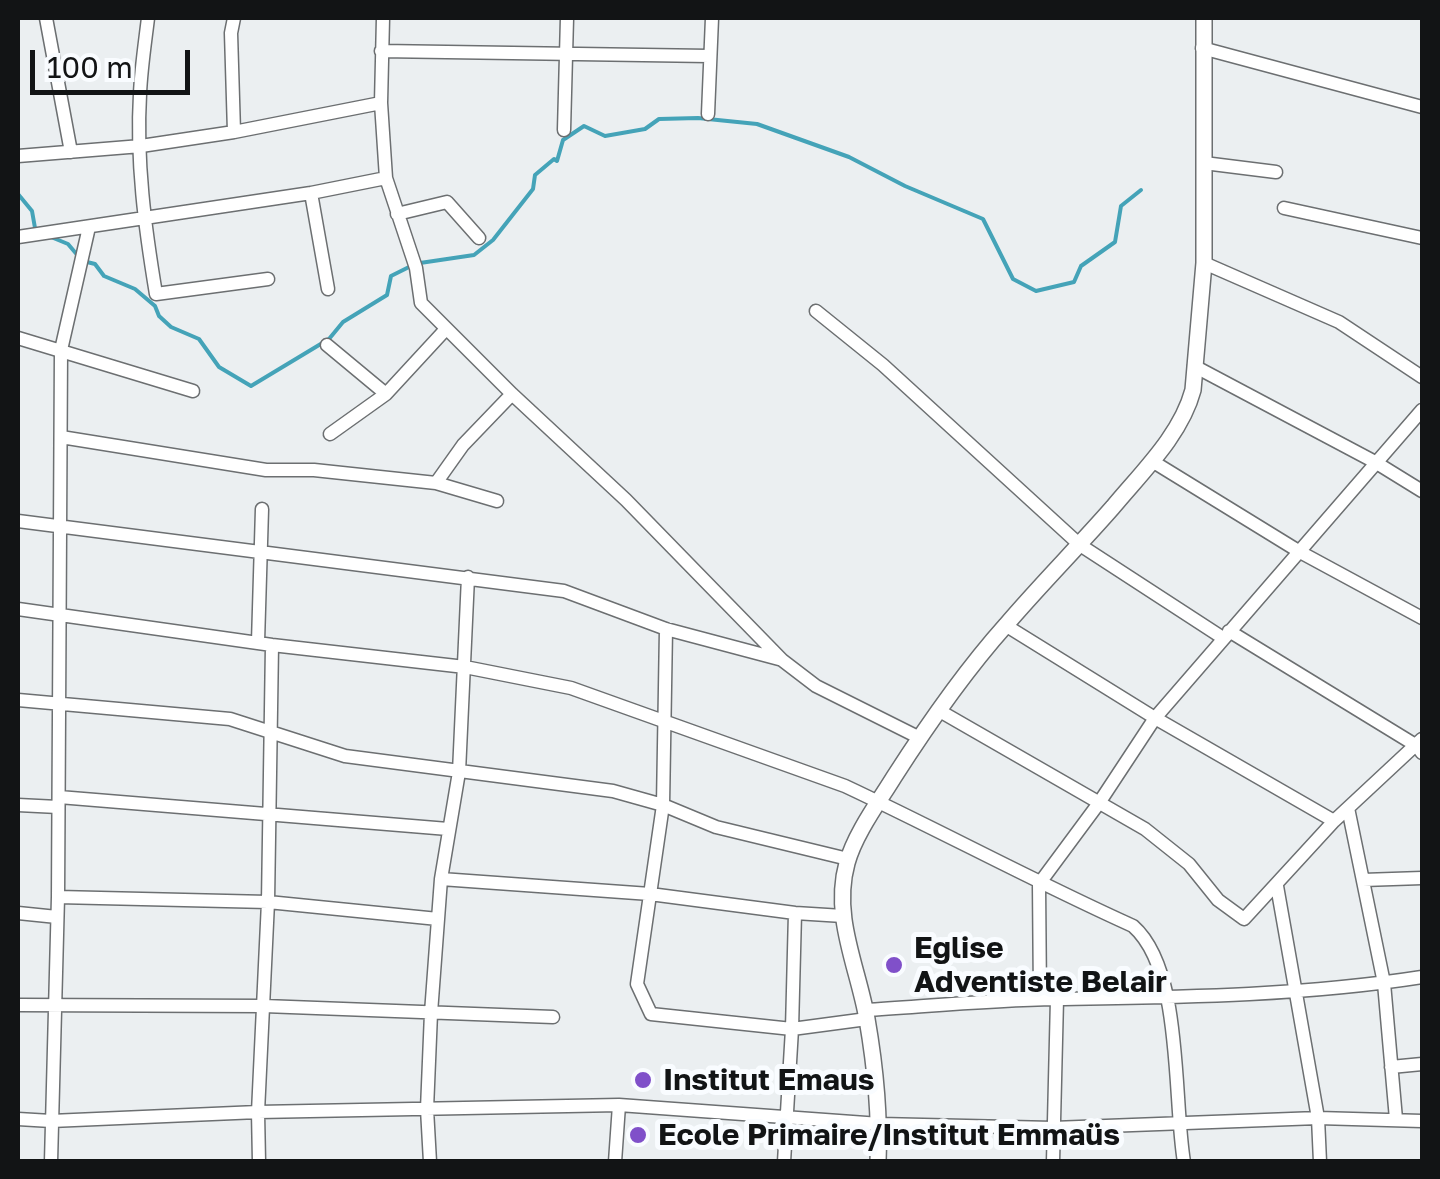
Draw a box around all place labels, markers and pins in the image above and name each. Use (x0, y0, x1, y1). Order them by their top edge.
place label: Eglise Adventiste Belair (914, 930, 1167, 1000)
marker: Eglise Adventiste Belair (883, 954, 905, 976)
place label: Institut Emaus (663, 1062, 875, 1098)
marker: Institut Emaus (632, 1069, 654, 1091)
place label: Ecole Primaire/Institut Emmaüs (658, 1117, 1120, 1153)
marker: Ecole Primaire/Institut Emmaüs (627, 1124, 649, 1146)

